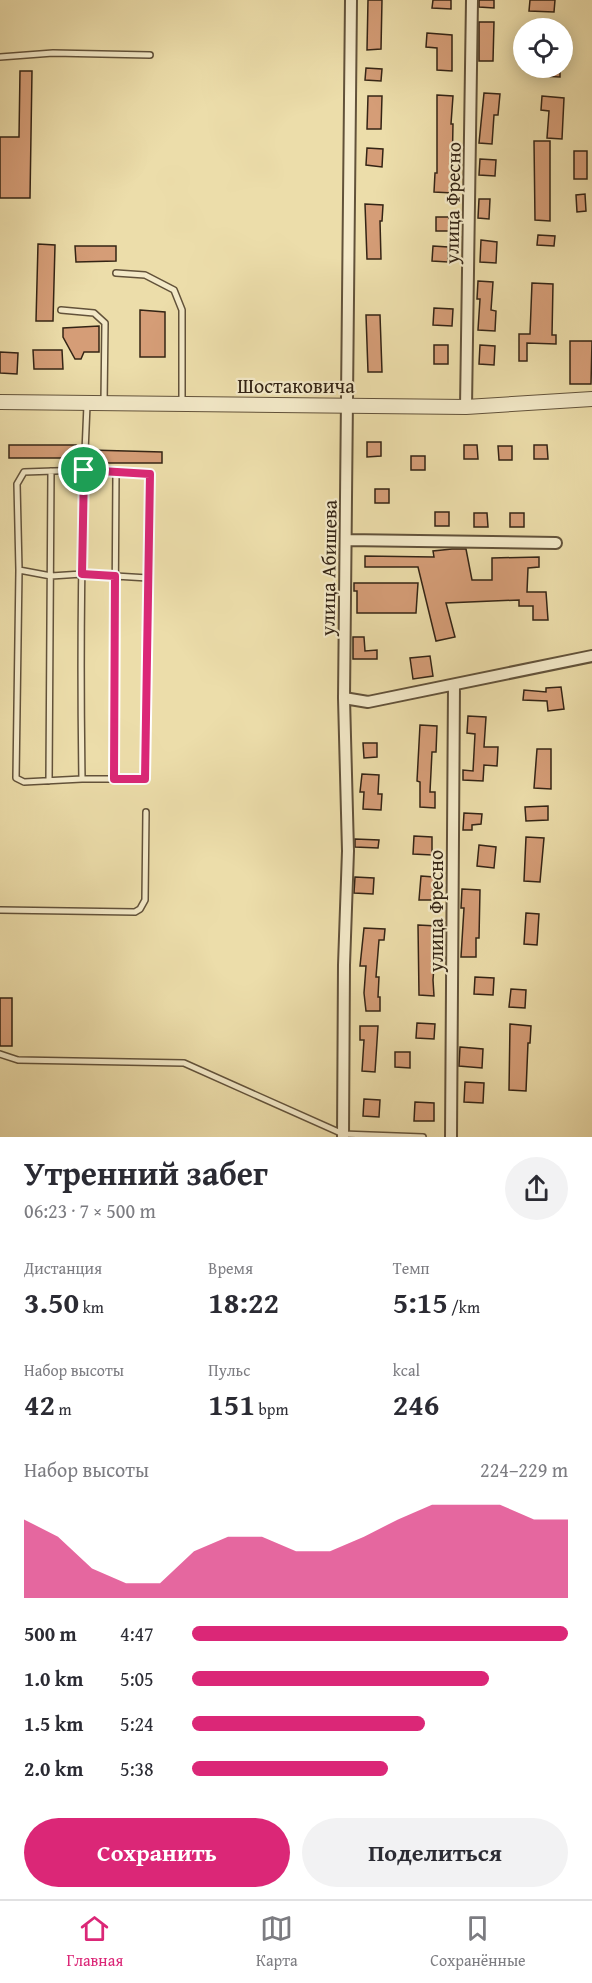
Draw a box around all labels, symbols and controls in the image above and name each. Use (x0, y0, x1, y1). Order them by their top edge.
map controls (513, 18, 573, 78)
button: locate (513, 18, 573, 78)
street label: улица Фресно (436, 142, 468, 265)
street label: Шостаковича (237, 371, 355, 400)
pin (58, 444, 109, 495)
icon: arrive (67, 453, 100, 486)
street label: улица Абишева (312, 499, 344, 637)
street label: улица Фресно (421, 850, 450, 973)
text: Утренний забег (24, 1149, 268, 1197)
button: share (505, 1157, 568, 1220)
text: 06:23 · 7 × 500 m (24, 1196, 156, 1225)
text: Дистанция (24, 1256, 102, 1280)
text: Время (208, 1256, 253, 1280)
text: Темп (393, 1256, 430, 1280)
text: 3.50 (24, 1280, 79, 1324)
text: 18:22 (208, 1280, 279, 1324)
text: 5:15 (393, 1280, 448, 1324)
text: km (79, 1295, 104, 1319)
text: /km (448, 1295, 480, 1319)
text: Набор высоты (24, 1358, 124, 1382)
text: Пульс (208, 1358, 250, 1382)
text: kcal (393, 1358, 420, 1382)
text: 42 (24, 1382, 55, 1426)
text: 151 (208, 1382, 255, 1426)
text: 246 (393, 1382, 439, 1426)
text: m (55, 1397, 72, 1421)
text: bpm (255, 1397, 288, 1421)
text: Набор высоты (24, 1455, 149, 1484)
text: 224–229 m (480, 1455, 568, 1484)
text: 500 m (24, 1619, 77, 1648)
text: 4:47 (120, 1619, 154, 1648)
text: 1.0 km (24, 1664, 83, 1693)
text: 5:05 (120, 1664, 154, 1693)
text: 1.5 km (24, 1709, 83, 1738)
text: 5:24 (120, 1709, 154, 1738)
text: 2.0 km (24, 1754, 83, 1783)
text: 5:38 (120, 1754, 154, 1783)
button: Сохранить (24, 1818, 290, 1887)
button: Поделиться (302, 1818, 568, 1887)
tab: Главная (66, 1912, 123, 1972)
tab: Карта (256, 1912, 298, 1972)
tab: Сохранённые (430, 1912, 526, 1972)

